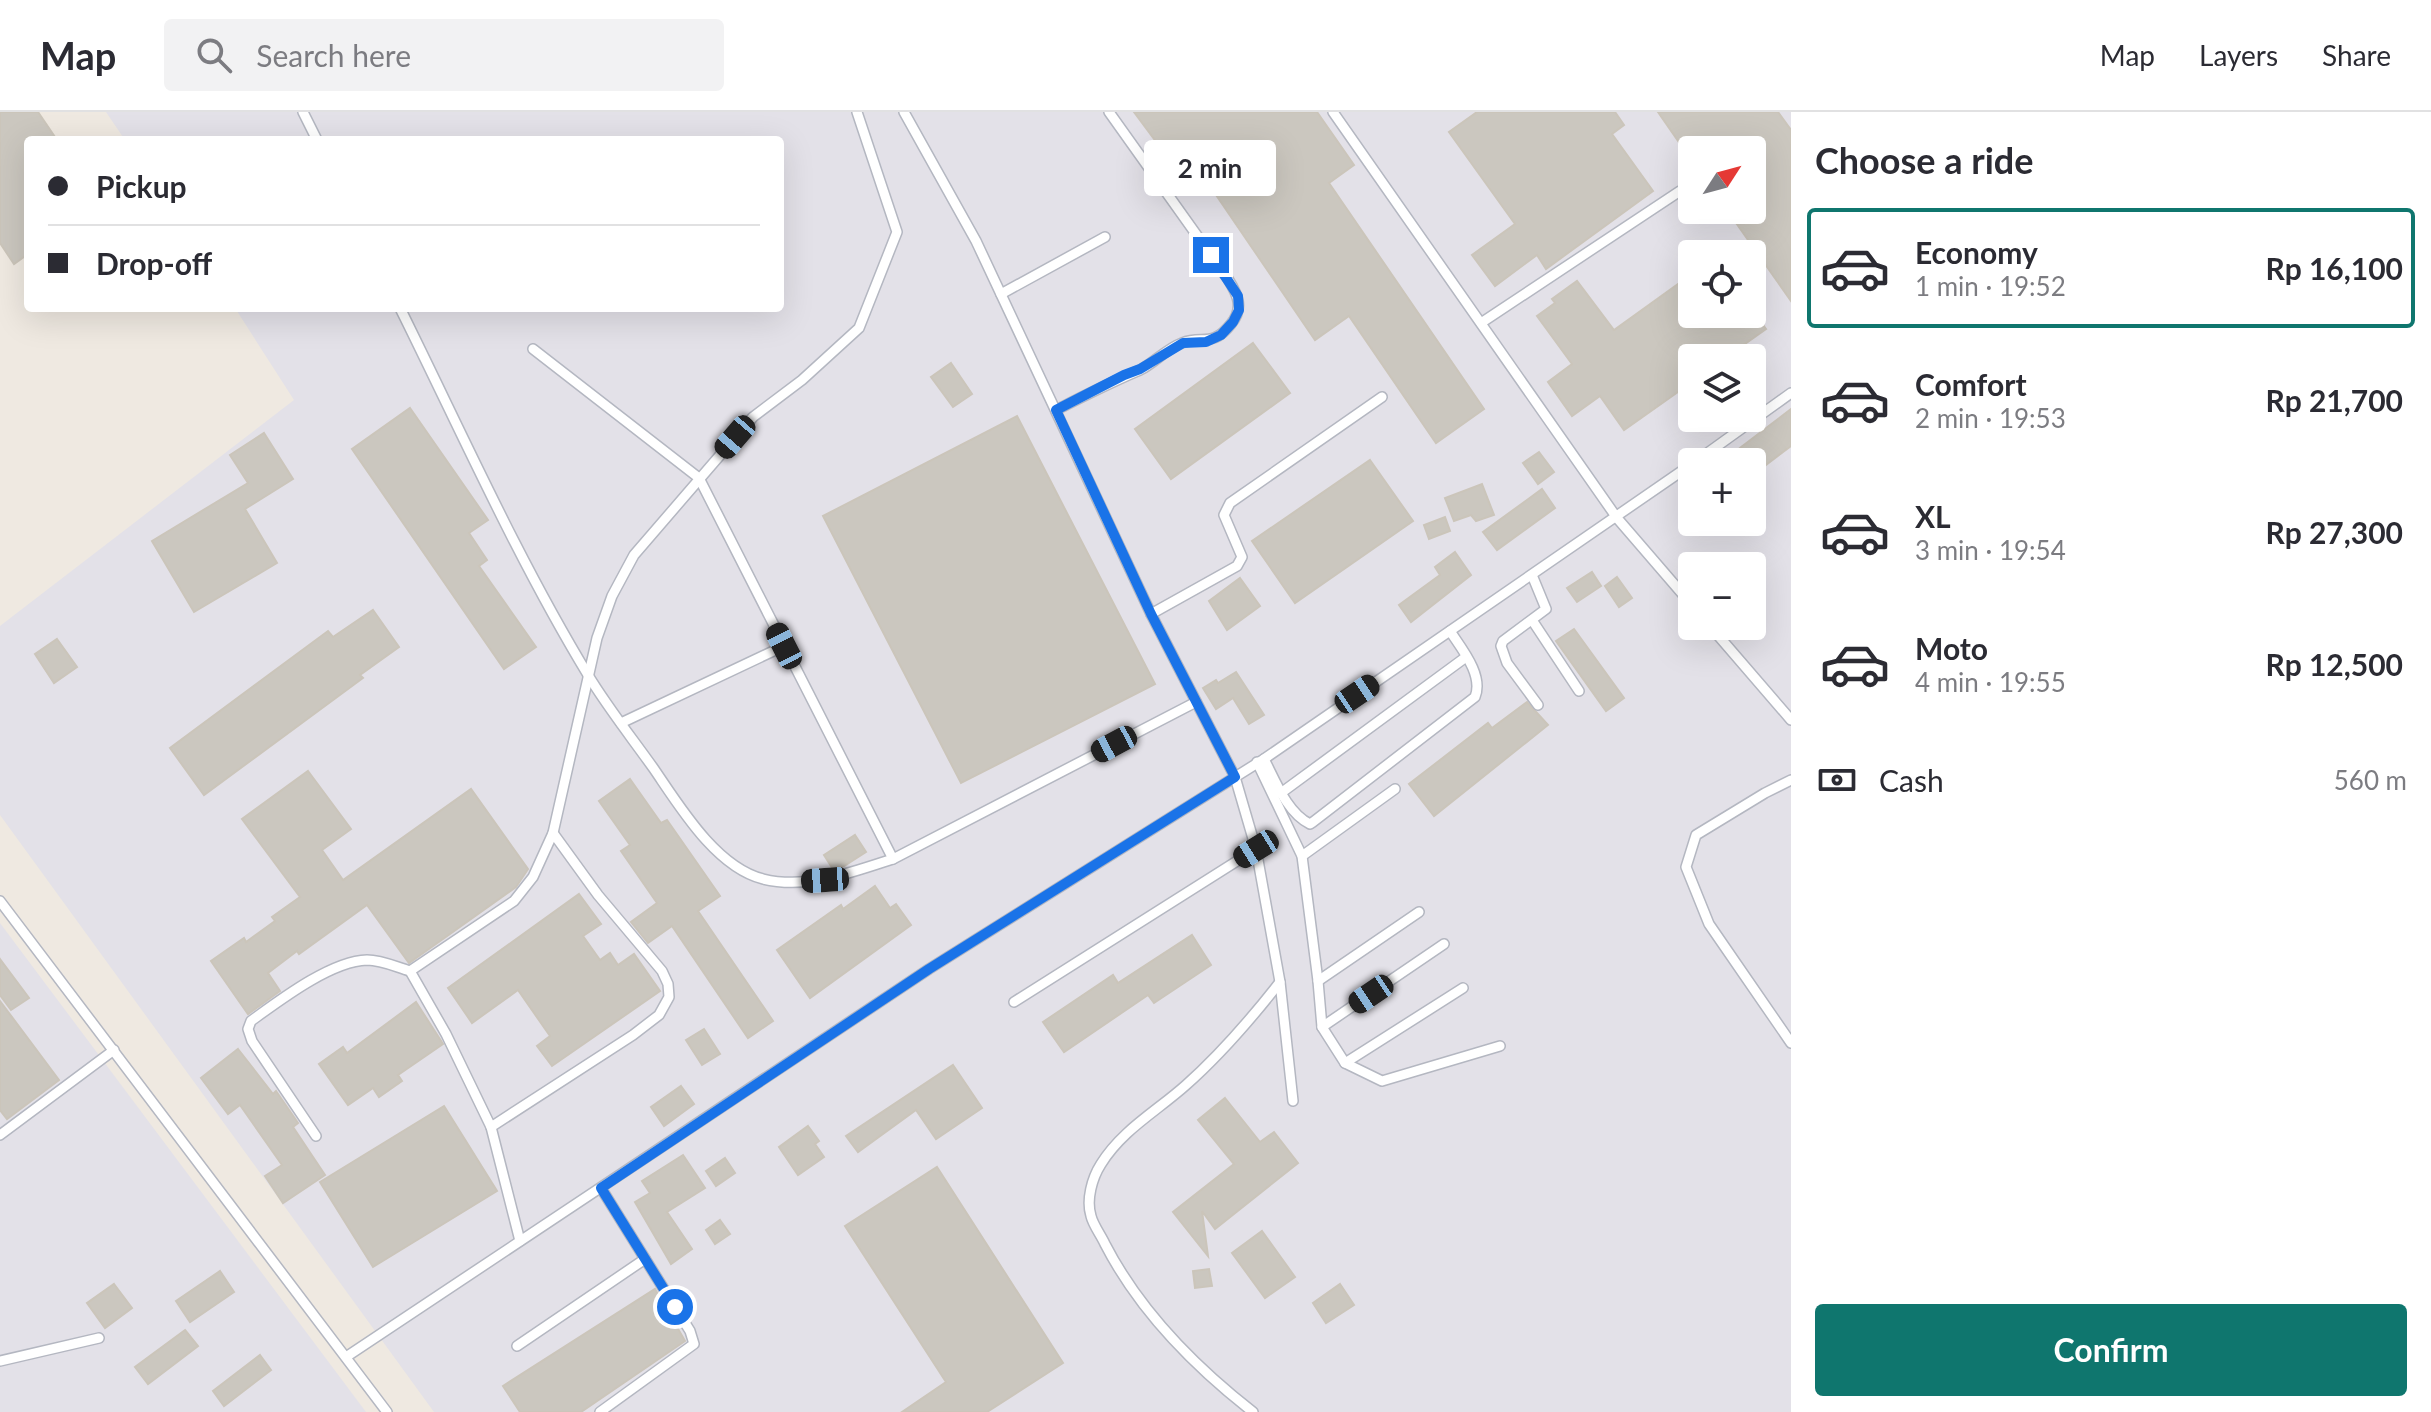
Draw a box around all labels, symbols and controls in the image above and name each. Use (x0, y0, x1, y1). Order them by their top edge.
search box (164, 19, 724, 91)
text: Map (40, 32, 116, 78)
icon: search (192, 33, 236, 77)
text: Search here (256, 37, 411, 73)
text: Map (2100, 38, 2155, 72)
text: Layers (2199, 38, 2278, 72)
text: Share (2322, 38, 2391, 72)
north arrow (1678, 136, 1766, 224)
map controls (1678, 136, 1766, 640)
text: Choose a ride (1815, 138, 2034, 182)
callout: 2 min (1145, 139, 1277, 195)
text: 2 min (1178, 152, 1242, 184)
text: Pickup (96, 168, 187, 204)
icon: car (1819, 232, 1891, 304)
text: Economy (1915, 234, 2038, 270)
route end (1193, 237, 1229, 273)
button: locate (1678, 240, 1766, 328)
text: Drop-off (96, 245, 212, 281)
text: Rp 16,100 (2266, 250, 2403, 286)
text: 1 min · 19:52 (1915, 270, 2066, 302)
button: layers (1678, 344, 1766, 432)
icon: car (1819, 364, 1891, 436)
text: Comfort (1915, 366, 2027, 402)
text: Rp 21,700 (2266, 382, 2403, 418)
text: 2 min · 19:53 (1915, 402, 2066, 434)
car (710, 411, 760, 463)
button: + (1678, 448, 1766, 536)
icon: car (1819, 496, 1891, 568)
text: XL (1915, 498, 1951, 534)
text: Rp 27,300 (2266, 514, 2403, 550)
text: 3 min · 19:54 (1915, 534, 2066, 566)
button: − (1678, 552, 1766, 640)
car (762, 619, 806, 673)
icon: car (1819, 628, 1891, 700)
text: Moto (1915, 630, 1988, 666)
text: Rp 12,500 (2266, 646, 2403, 682)
text: 4 min · 19:55 (1915, 666, 2066, 698)
car (1330, 671, 1384, 717)
car (1087, 722, 1141, 766)
icon: cash (1815, 758, 1859, 802)
text: Cash (1879, 762, 1944, 798)
text: 560 m (2334, 764, 2407, 796)
car (1229, 826, 1283, 872)
car (800, 866, 850, 894)
car (1344, 971, 1398, 1017)
route start (657, 1289, 693, 1325)
button: Confirm (1815, 1304, 2407, 1396)

